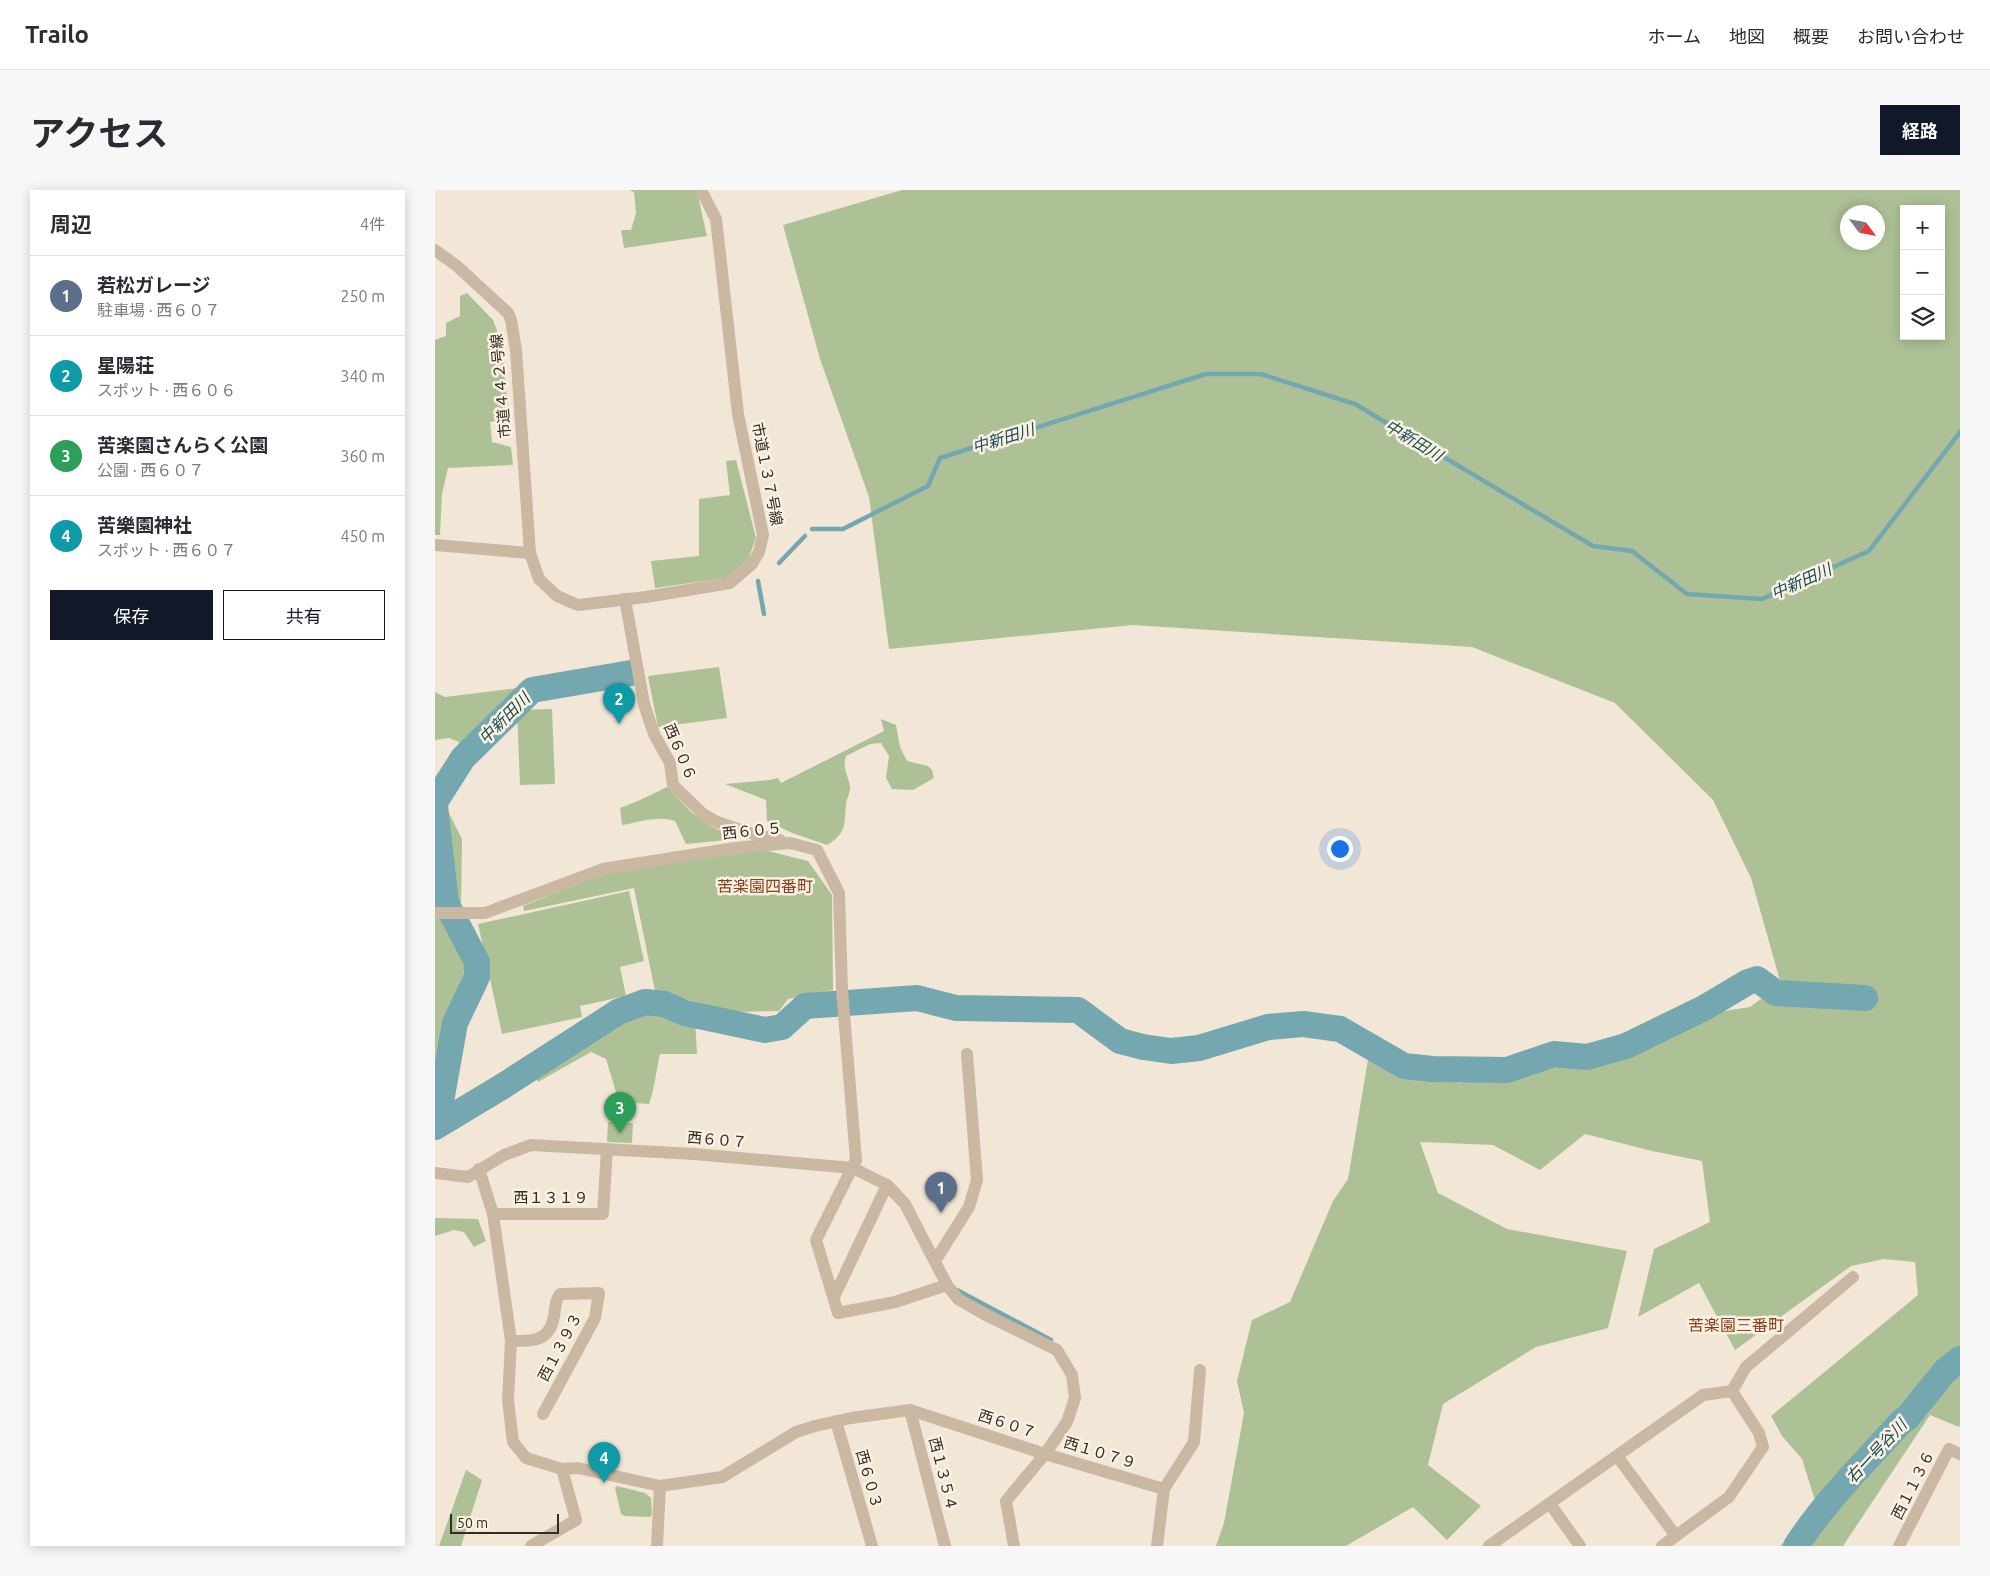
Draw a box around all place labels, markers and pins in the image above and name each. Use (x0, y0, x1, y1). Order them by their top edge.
pin: 2 (603, 683, 635, 724)
pin: 3 (604, 1092, 636, 1133)
pin: 1 (925, 1172, 957, 1213)
pin: 4 (588, 1442, 620, 1483)

